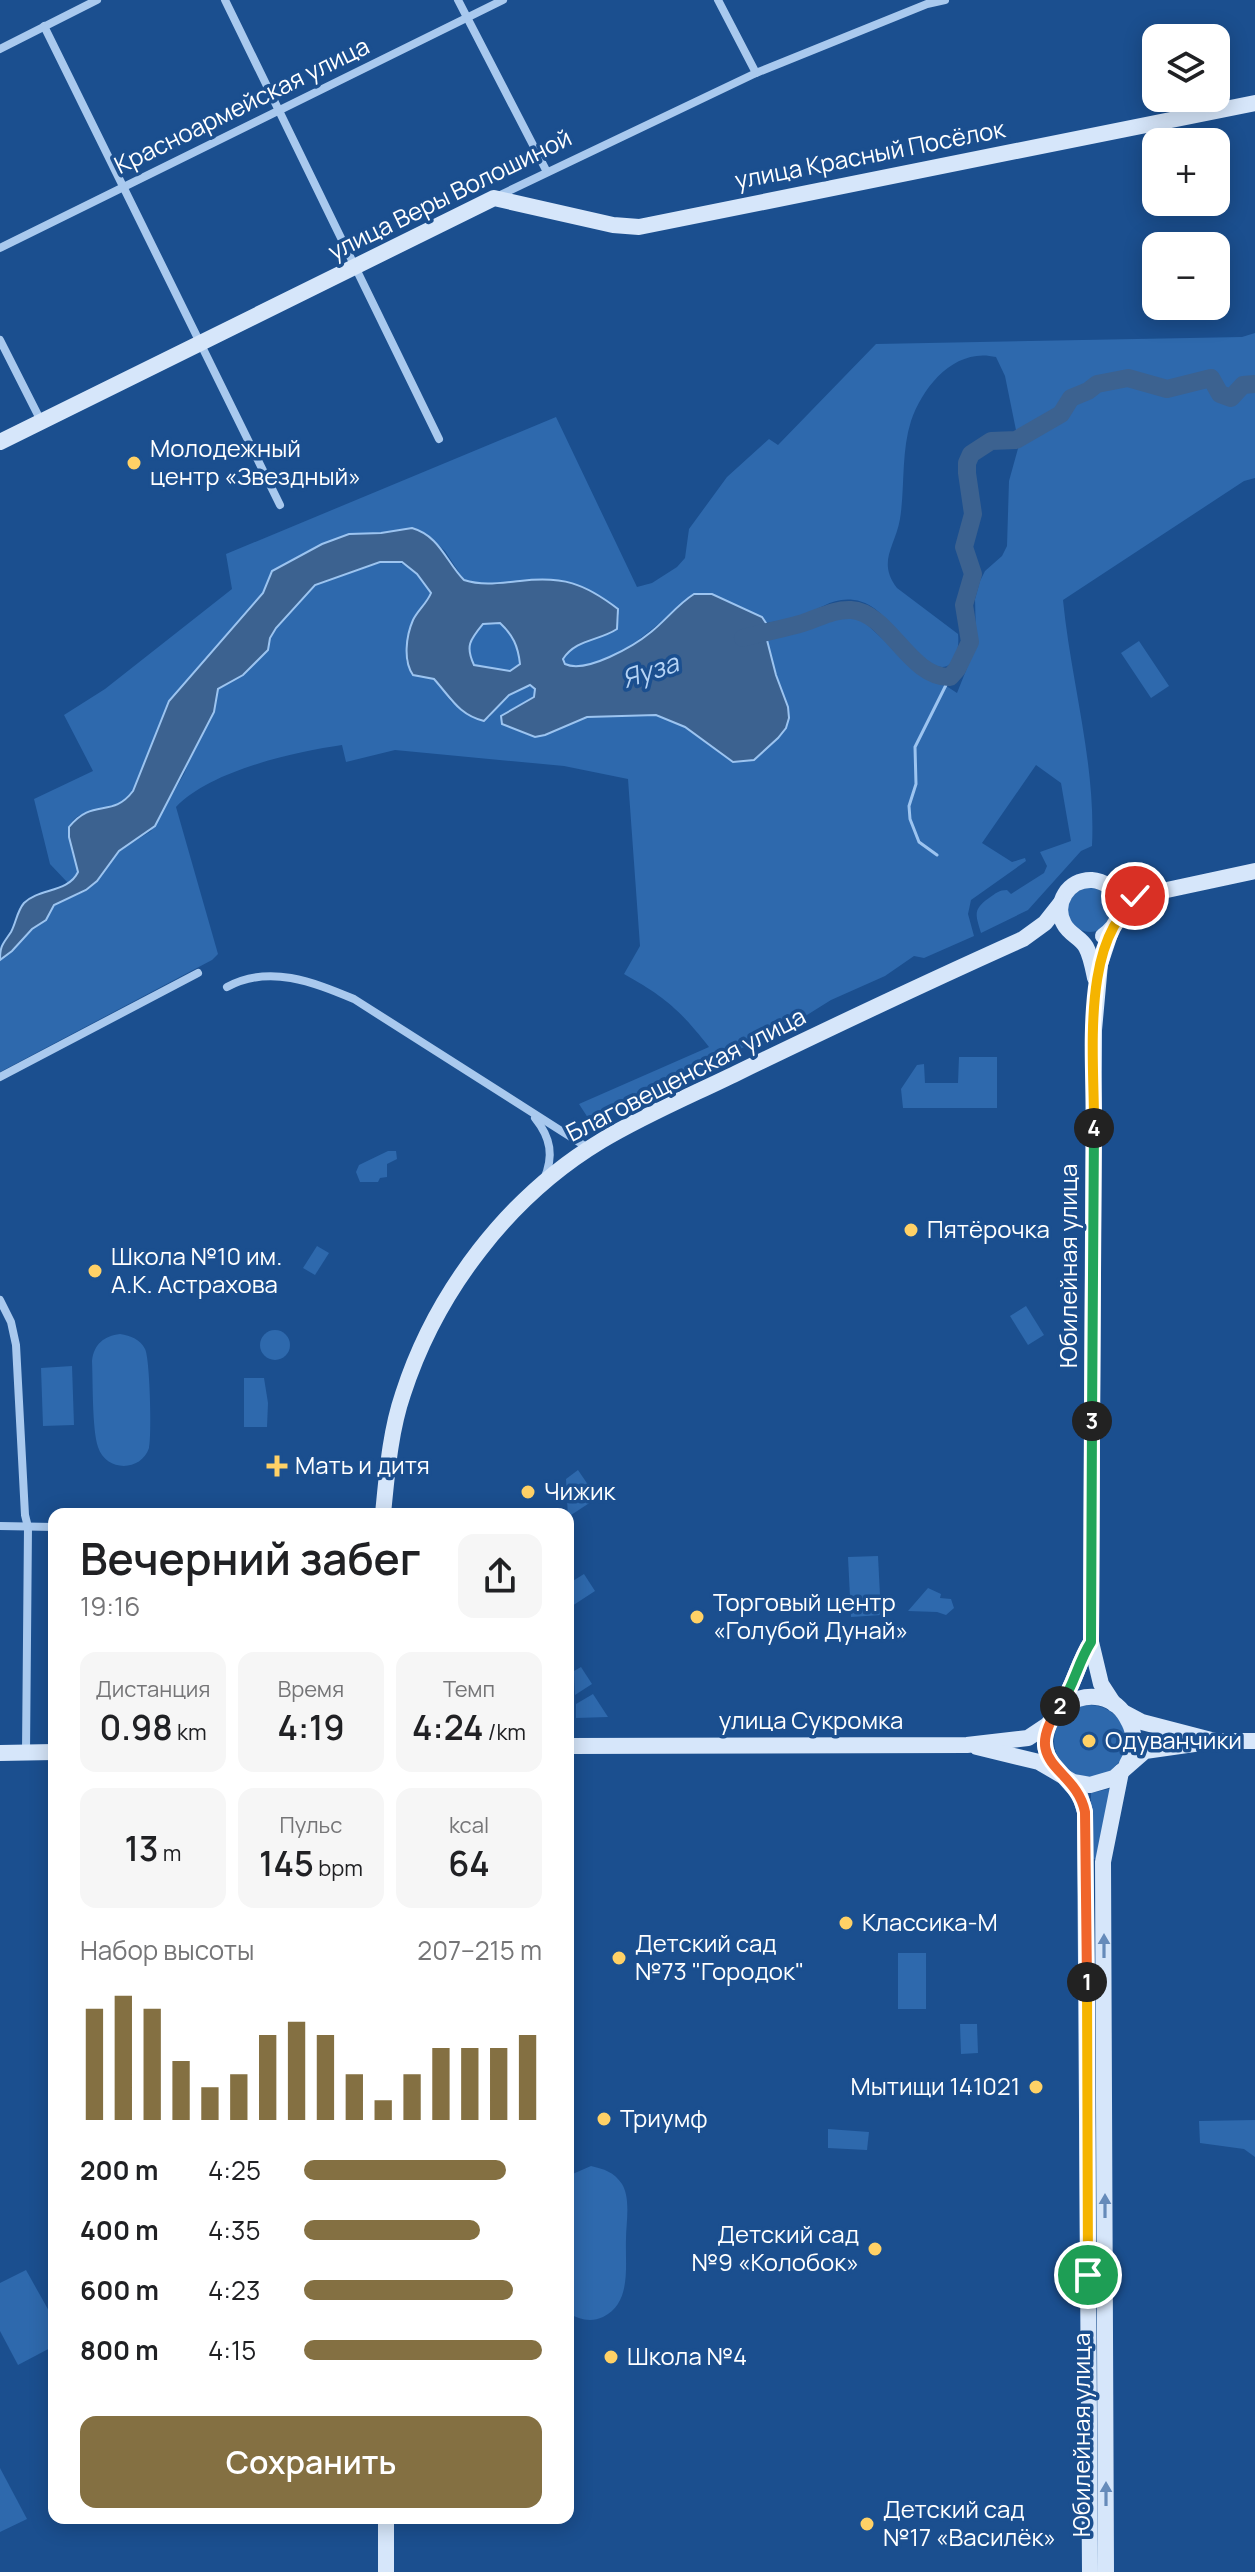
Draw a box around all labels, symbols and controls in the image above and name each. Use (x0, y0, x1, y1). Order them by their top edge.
map controls (1142, 24, 1230, 320)
button: layers (1142, 24, 1230, 112)
street label: Красноармейская улица (108, 29, 374, 181)
street label: улица Красный Посёлок (732, 111, 1009, 196)
street label: улица Веры Волошиной (322, 120, 577, 267)
button: + (1142, 128, 1230, 216)
button: − (1142, 232, 1230, 320)
place label: Молодежный центр «Звездный» (150, 431, 361, 492)
marker: Молодежный центр «Звездный» (125, 454, 143, 472)
water label: Яуза (617, 644, 684, 696)
pin (1101, 862, 1169, 930)
icon: check (1113, 874, 1157, 918)
street label: Благовещенская улица (560, 999, 811, 1148)
pin: 4 (1074, 1108, 1114, 1148)
text: 4 (1087, 1113, 1101, 1143)
street label: Юбилейная улица (1051, 1164, 1084, 1368)
place label: Пятёрочка (927, 1212, 1050, 1245)
marker: Пятёрочка (902, 1221, 920, 1239)
place label: Школа №10 им. А.К. Астрахова (111, 1239, 282, 1300)
marker: Школа №10 им. А.К. Астрахова (86, 1262, 104, 1280)
pin: 3 (1072, 1401, 1112, 1441)
text: 3 (1086, 1406, 1098, 1436)
place label: Мать и дитя (295, 1448, 430, 1481)
marker: Мать и дитя (266, 1455, 288, 1477)
place label: Чижик (544, 1474, 617, 1507)
marker: Чижик (519, 1483, 537, 1501)
text: Вечерний забег (80, 1528, 421, 1588)
button: share (458, 1534, 542, 1618)
place label: Торговый центр «Голубой Дунай» (713, 1585, 908, 1646)
text: 19:16 (80, 1588, 140, 1624)
marker: Торговый центр «Голубой Дунай» (688, 1608, 706, 1626)
text: Дистанция (96, 1674, 210, 1704)
text: Время (278, 1674, 344, 1704)
text: Темп (443, 1674, 495, 1704)
pin: 2 (1040, 1686, 1080, 1726)
text: 2 (1053, 1691, 1067, 1721)
street label: улица Сукромка (719, 1703, 903, 1736)
text: 0.98 (99, 1704, 173, 1750)
text: 4:19 (277, 1704, 345, 1750)
text: 4:24 (412, 1704, 483, 1750)
text: km (173, 1717, 207, 1747)
text: /km (483, 1717, 526, 1747)
place label: Одуванчики (1105, 1723, 1242, 1756)
marker: Одуванчики (1080, 1732, 1098, 1750)
text: Пульс (280, 1810, 342, 1840)
text: kcal (449, 1810, 489, 1840)
text: 13 (125, 1825, 158, 1871)
text: m (158, 1838, 181, 1868)
text: 145 (259, 1840, 314, 1886)
text: 64 (448, 1840, 490, 1886)
text: bpm (314, 1853, 363, 1883)
place label: Классика-М (862, 1905, 998, 1938)
marker: Классика-М (837, 1914, 855, 1932)
place label: Детский сад №73 "Городок" (635, 1926, 804, 1987)
text: Набор высоты (80, 1932, 254, 1968)
text: 207–215 m (417, 1932, 542, 1968)
one-way arrow (1097, 1933, 1110, 1958)
marker: Детский сад №73 "Городок" (610, 1949, 628, 1967)
pin: 1 (1067, 1962, 1107, 2002)
text: 1 (1082, 1967, 1092, 1997)
place label: Мытищи 141021 (850, 2069, 1020, 2102)
marker: Мытищи 141021 (1027, 2078, 1045, 2096)
place label: Триумф (620, 2101, 708, 2134)
marker: Триумф (595, 2110, 613, 2128)
text: 200 m (80, 2152, 158, 2188)
text: 4:25 (208, 2152, 261, 2188)
one-way arrow (1099, 2193, 1111, 2218)
text: 400 m (80, 2212, 159, 2248)
text: 4:35 (208, 2212, 261, 2248)
place label: Детский сад №9 «Колобок» (691, 2217, 859, 2278)
marker: Детский сад №9 «Колобок» (866, 2240, 884, 2258)
pin (1054, 2241, 1122, 2309)
icon: arrive (1066, 2253, 1110, 2297)
text: 600 m (80, 2272, 159, 2308)
text: 4:23 (208, 2272, 260, 2308)
text: 800 m (80, 2332, 159, 2368)
text: 4:15 (208, 2332, 256, 2368)
street label: Юбилейная улица (1064, 2333, 1097, 2537)
place label: Школа №4 (627, 2339, 747, 2372)
marker: Школа №4 (602, 2348, 620, 2366)
button: Сохранить (80, 2416, 542, 2508)
one-way arrow (1100, 2481, 1112, 2506)
place label: Детский сад №17 «Василёк» (883, 2492, 1056, 2553)
marker: Детский сад №17 «Василёк» (858, 2515, 876, 2533)

